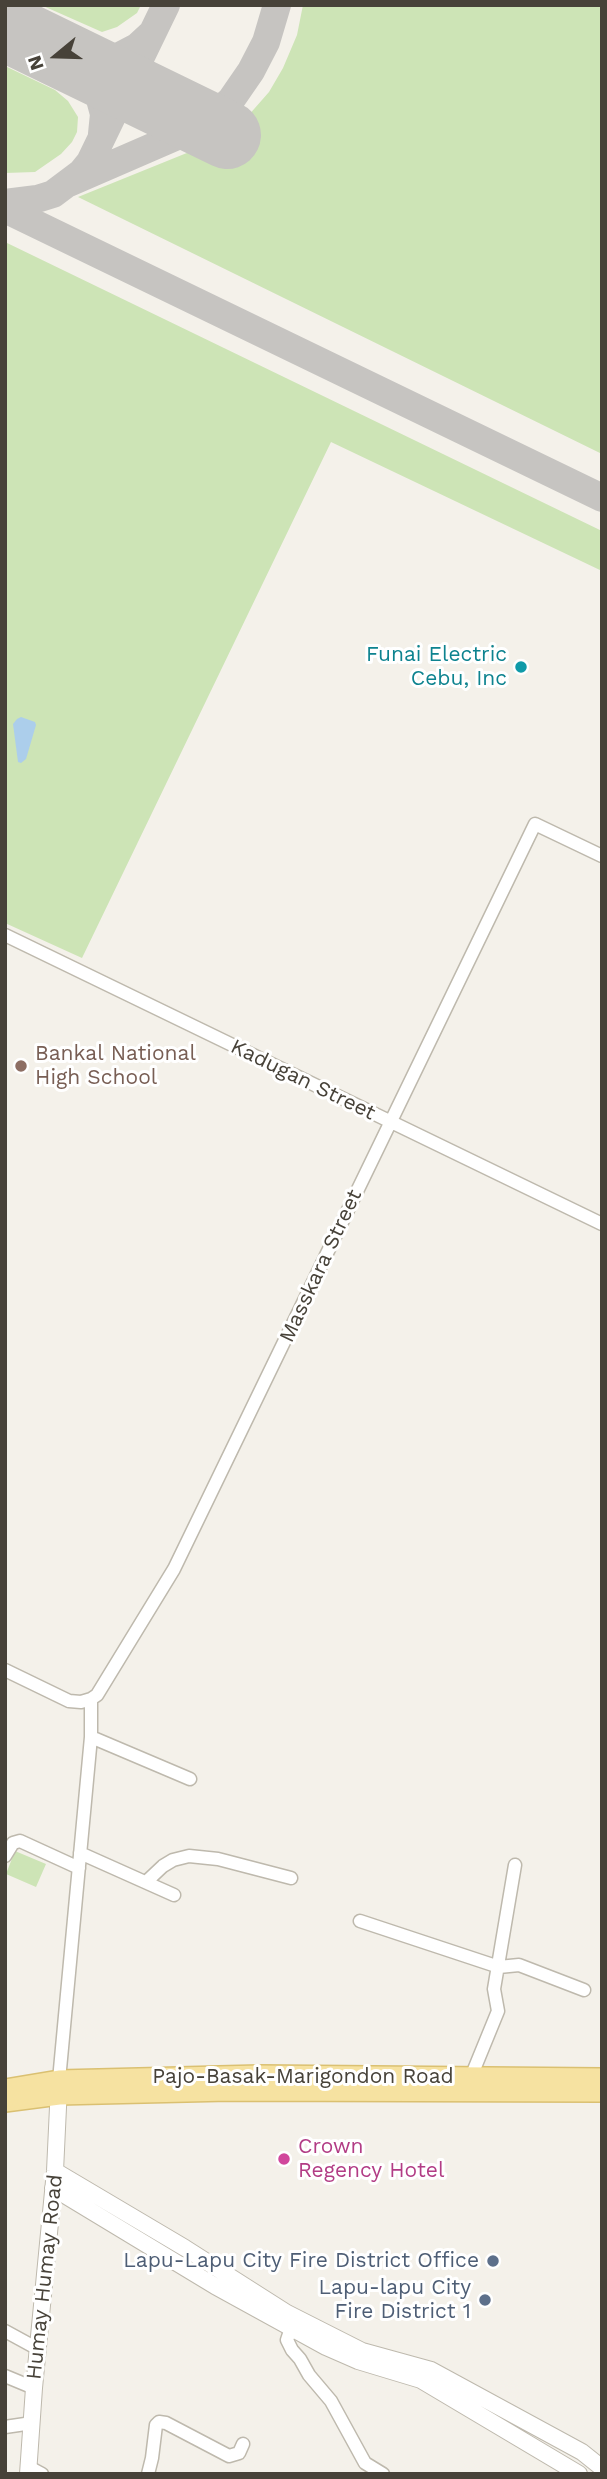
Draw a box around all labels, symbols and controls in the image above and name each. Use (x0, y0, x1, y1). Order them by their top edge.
north arrow (21, 21, 91, 91)
text: N (23, 53, 49, 73)
place label: Funai Electric Cebu, Inc (366, 642, 507, 692)
marker: Funai Electric Cebu, Inc (513, 659, 529, 675)
street label: Kadugan Street (227, 1034, 379, 1126)
place label: Bankal National High School (35, 1041, 196, 1091)
marker: Bankal National High School (13, 1058, 29, 1074)
street label: Masskara Street (275, 1185, 367, 1347)
street label: Pajo-Basak-Marigondon Road (152, 2064, 454, 2090)
place label: Crown Regency Hotel (298, 2134, 444, 2184)
marker: Crown Regency Hotel (276, 2151, 292, 2167)
street label: Humay Humay Road (22, 2173, 68, 2381)
place label: Lapu-Lapu City Fire District Office (123, 2248, 479, 2274)
marker: Lapu-Lapu City Fire District Office (485, 2253, 501, 2269)
place label: Lapu-lapu City Fire District 1 (318, 2275, 471, 2325)
marker: Lapu-lapu City Fire District 1 (477, 2292, 493, 2308)

